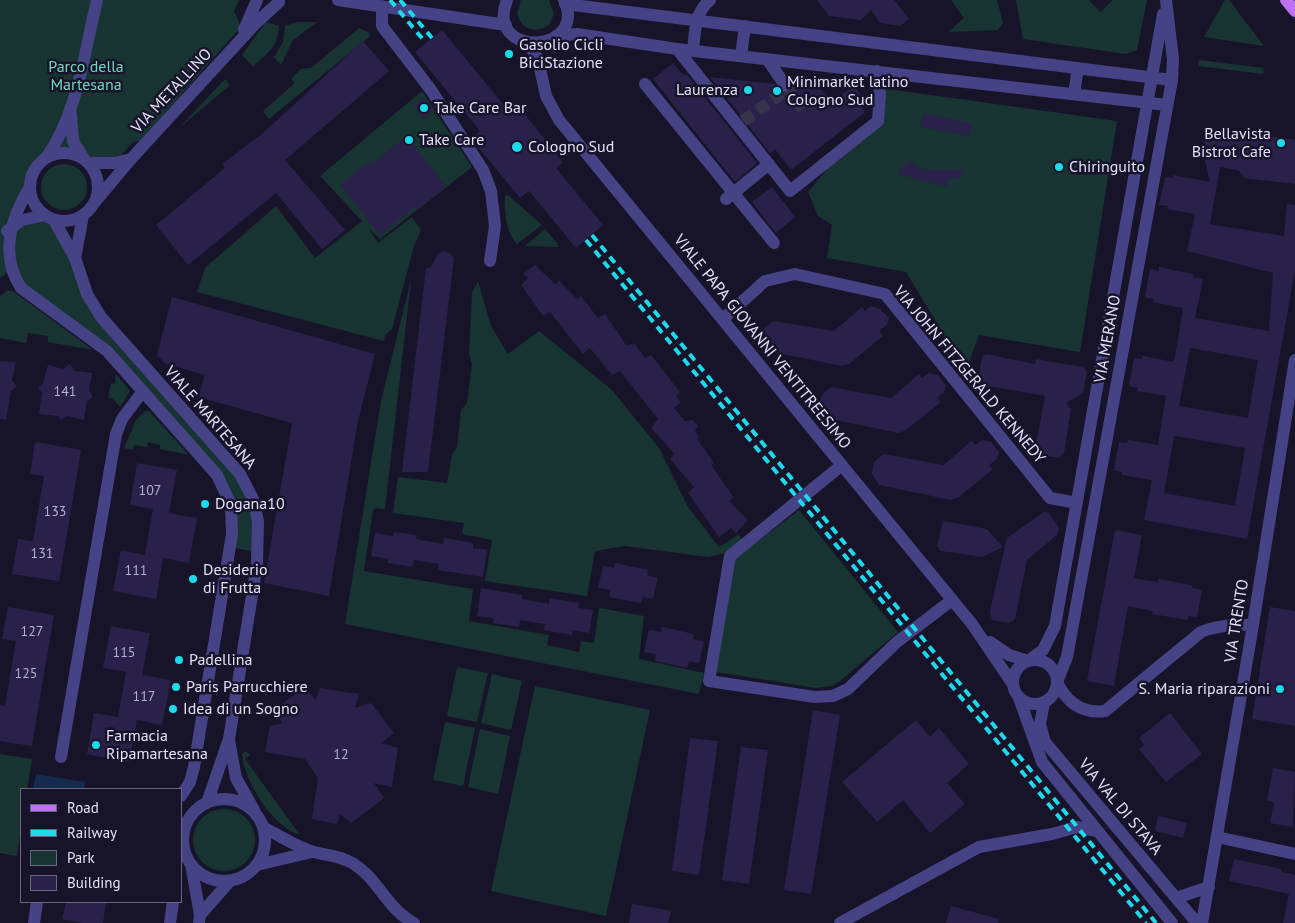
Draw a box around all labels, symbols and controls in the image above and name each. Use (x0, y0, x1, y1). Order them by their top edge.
place label: Gasolio Cicli BiciStazione (519, 35, 603, 73)
street label: VIA METALLINO (128, 45, 216, 137)
marker: Gasolio Cicli BiciStazione (503, 48, 515, 60)
park label: Parco della Martesana (48, 57, 124, 95)
place label: Minimarket latino Cologno Sud (787, 72, 908, 110)
place label: Laurenza (676, 80, 738, 100)
marker: Laurenza (742, 84, 754, 96)
marker: Minimarket latino Cologno Sud (771, 85, 783, 97)
place label: Take Care Bar (434, 98, 526, 118)
marker: Take Care Bar (418, 102, 430, 114)
place label: Bellavista Bistrot Cafe (1192, 124, 1271, 162)
place label: Take Care (419, 130, 484, 150)
marker: Take Care (403, 134, 415, 146)
place label: Cologno Sud (528, 137, 614, 157)
marker: Bellavista Bistrot Cafe (1275, 137, 1287, 149)
marker: Cologno Sud (510, 140, 524, 154)
place label: Chiringuito (1069, 157, 1145, 177)
marker: Chiringuito (1053, 161, 1065, 173)
street label: VIALE PAPA GIOVANNI VENTITREESIMO (669, 231, 855, 453)
street label: VIA JOHN FITZGERALD KENNEDY (889, 282, 1049, 468)
street label: VIA MERANO (1091, 294, 1125, 384)
street label: VIALE MARTESANA (160, 363, 260, 473)
house number: 141 (54, 384, 76, 400)
house number: 107 (139, 483, 161, 499)
place label: Dogana10 (215, 494, 285, 514)
marker: Dogana10 (199, 498, 211, 510)
house number: 133 (44, 504, 66, 520)
house number: 131 (31, 546, 53, 562)
place label: Desiderio di Frutta (203, 560, 268, 598)
house number: 111 (125, 563, 147, 579)
marker: Desiderio di Frutta (187, 573, 199, 585)
street label: VIA TRENTO (1221, 578, 1253, 664)
house number: 127 (21, 624, 43, 640)
house number: 115 (113, 645, 135, 661)
place label: Padellina (189, 650, 252, 670)
marker: Padellina (173, 654, 185, 666)
house number: 125 (15, 666, 37, 682)
place label: Paris Parrucchiere (186, 677, 308, 697)
place label: S. Maria riparazioni (1139, 679, 1270, 699)
marker: Paris Parrucchiere (170, 681, 182, 693)
marker: S. Maria riparazioni (1274, 683, 1286, 695)
house number: 117 (133, 689, 155, 705)
place label: Idea di un Sogno (183, 699, 298, 719)
marker: Idea di un Sogno (167, 703, 179, 715)
place label: Farmacia Ripamartesana (106, 726, 208, 764)
marker: Farmacia Ripamartesana (90, 739, 102, 751)
house number: 12 (333, 747, 349, 763)
street label: VIA VAL DI STAVA (1074, 755, 1166, 859)
legend (20, 788, 182, 903)
text: Road (67, 798, 99, 817)
text: Railway (67, 823, 117, 842)
text: Park (67, 848, 95, 867)
text: Building (67, 873, 121, 892)

